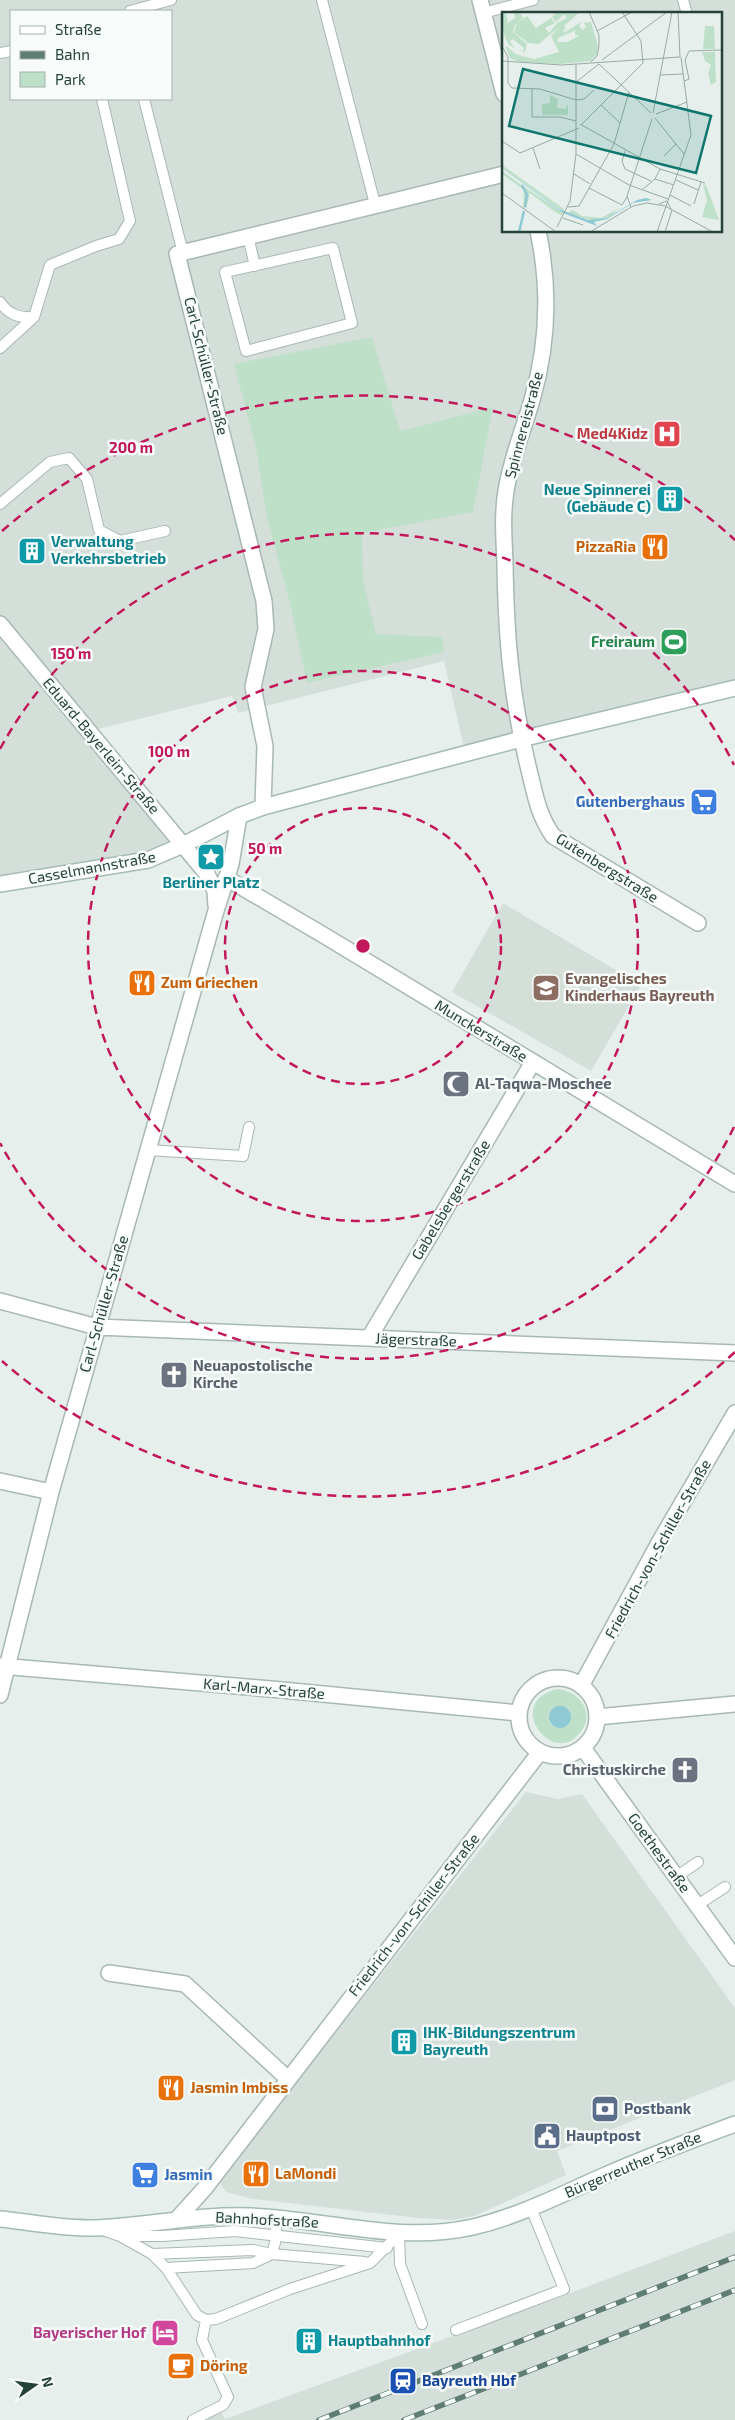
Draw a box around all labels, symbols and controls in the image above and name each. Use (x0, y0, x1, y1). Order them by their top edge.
legend (10, 10, 172, 100)
inset map (502, 12, 722, 232)
text: Straße (55, 20, 101, 38)
text: Bahn (55, 45, 90, 63)
text: Park (55, 70, 86, 88)
street label: Carl-Schüller-Straße (181, 295, 233, 437)
street label: Spinnereistraße (500, 369, 546, 480)
hospital icon: Med4Kidz (652, 419, 682, 449)
place label: Med4Kidz (577, 424, 648, 442)
text: 200 m (109, 438, 153, 456)
place label: Neue Spinnerei (Gebäude C) (544, 480, 651, 515)
building icon: Neue Spinnerei (Gebäude C) (655, 484, 685, 514)
place label: Verwaltung Verkehrsbetrieb (51, 532, 166, 567)
restaurant icon: PizzaRia (640, 532, 670, 562)
building icon: Verwaltung Verkehrsbetrieb (17, 536, 47, 566)
place label: PizzaRia (576, 537, 636, 555)
sports icon: Freiraum (659, 627, 689, 657)
place label: Freiraum (591, 632, 655, 650)
text: 150 m (51, 644, 91, 662)
street label: Eduard-Bayerlein-Straße (39, 674, 164, 817)
text: 100 m (148, 742, 190, 760)
supermarket icon: Gutenberghaus (689, 787, 719, 817)
place label: Gutenberghaus (576, 792, 685, 810)
street label: Gutenbergstraße (553, 828, 662, 906)
text: 50 m (248, 839, 282, 857)
place icon: Berliner Platz (196, 842, 226, 872)
street label: Casselmannstraße (27, 847, 157, 887)
place label: Berliner Platz (162, 873, 260, 891)
centre of rings (354, 937, 372, 955)
restaurant icon: Zum Griechen (127, 968, 157, 998)
place label: Evangelisches Kinderhaus Bayreuth (565, 969, 715, 1005)
place label: Zum Griechen (161, 973, 258, 991)
school or university icon: Evangelisches Kinderhaus Bayreuth (531, 973, 561, 1003)
street label: Munckerstraße (432, 995, 531, 1065)
mosque icon: Al-Taqwa-Moschee (441, 1069, 471, 1099)
place label: Al-Taqwa-Moschee (475, 1074, 612, 1092)
street label: Gabelsbergerstraße (407, 1136, 493, 1263)
street label: Carl-Schüller-Straße (75, 1233, 131, 1374)
street label: Jägerstraße (375, 1329, 457, 1349)
place label: Neuapostolische Kirche (193, 1356, 313, 1391)
church icon: Neuapostolische Kirche (159, 1360, 189, 1390)
street label: Friedrich-von-Schiller-Straße (600, 1456, 714, 1641)
street label: Karl-Marx-Straße (202, 1674, 326, 1702)
church icon: Christuskirche (670, 1755, 700, 1785)
place label: Christuskirche (563, 1760, 666, 1778)
street label: Goethestraße (625, 1809, 695, 1896)
street label: Friedrich-von-Schiller-Straße (344, 1829, 482, 1999)
place label: IHK-Bildungszentrum Bayreuth (423, 2023, 575, 2059)
building icon: IHK-Bildungszentrum Bayreuth (389, 2027, 419, 2057)
restaurant icon: Jasmin Imbiss (156, 2073, 186, 2103)
place label: Jasmin Imbiss (190, 2078, 288, 2096)
bank icon: Postbank (590, 2094, 620, 2124)
place label: Postbank (624, 2099, 692, 2117)
public building icon: Hauptpost (532, 2121, 562, 2151)
place label: Hauptpost (566, 2126, 641, 2144)
street label: Bürgerreuther Straße (562, 2127, 704, 2201)
restaurant icon: LaMondi (241, 2159, 271, 2189)
supermarket icon: Jasmin (130, 2160, 160, 2190)
place label: LaMondi (275, 2164, 336, 2182)
place label: Jasmin (164, 2165, 212, 2183)
street label: Bahnhofstraße (215, 2207, 319, 2231)
hotel icon: Bayerischer Hof (150, 2318, 180, 2348)
place label: Bayerischer Hof (33, 2323, 147, 2342)
building icon: Hauptbahnhof (294, 2326, 324, 2356)
place label: Hauptbahnhof (328, 2331, 431, 2349)
cafe icon: Döring (166, 2351, 196, 2381)
place label: Döring (200, 2356, 248, 2374)
north arrow (10, 2360, 60, 2410)
station icon: Bayreuth Hbf (388, 2366, 418, 2396)
place label: Bayreuth Hbf (422, 2371, 517, 2390)
text: N (39, 2375, 58, 2389)

